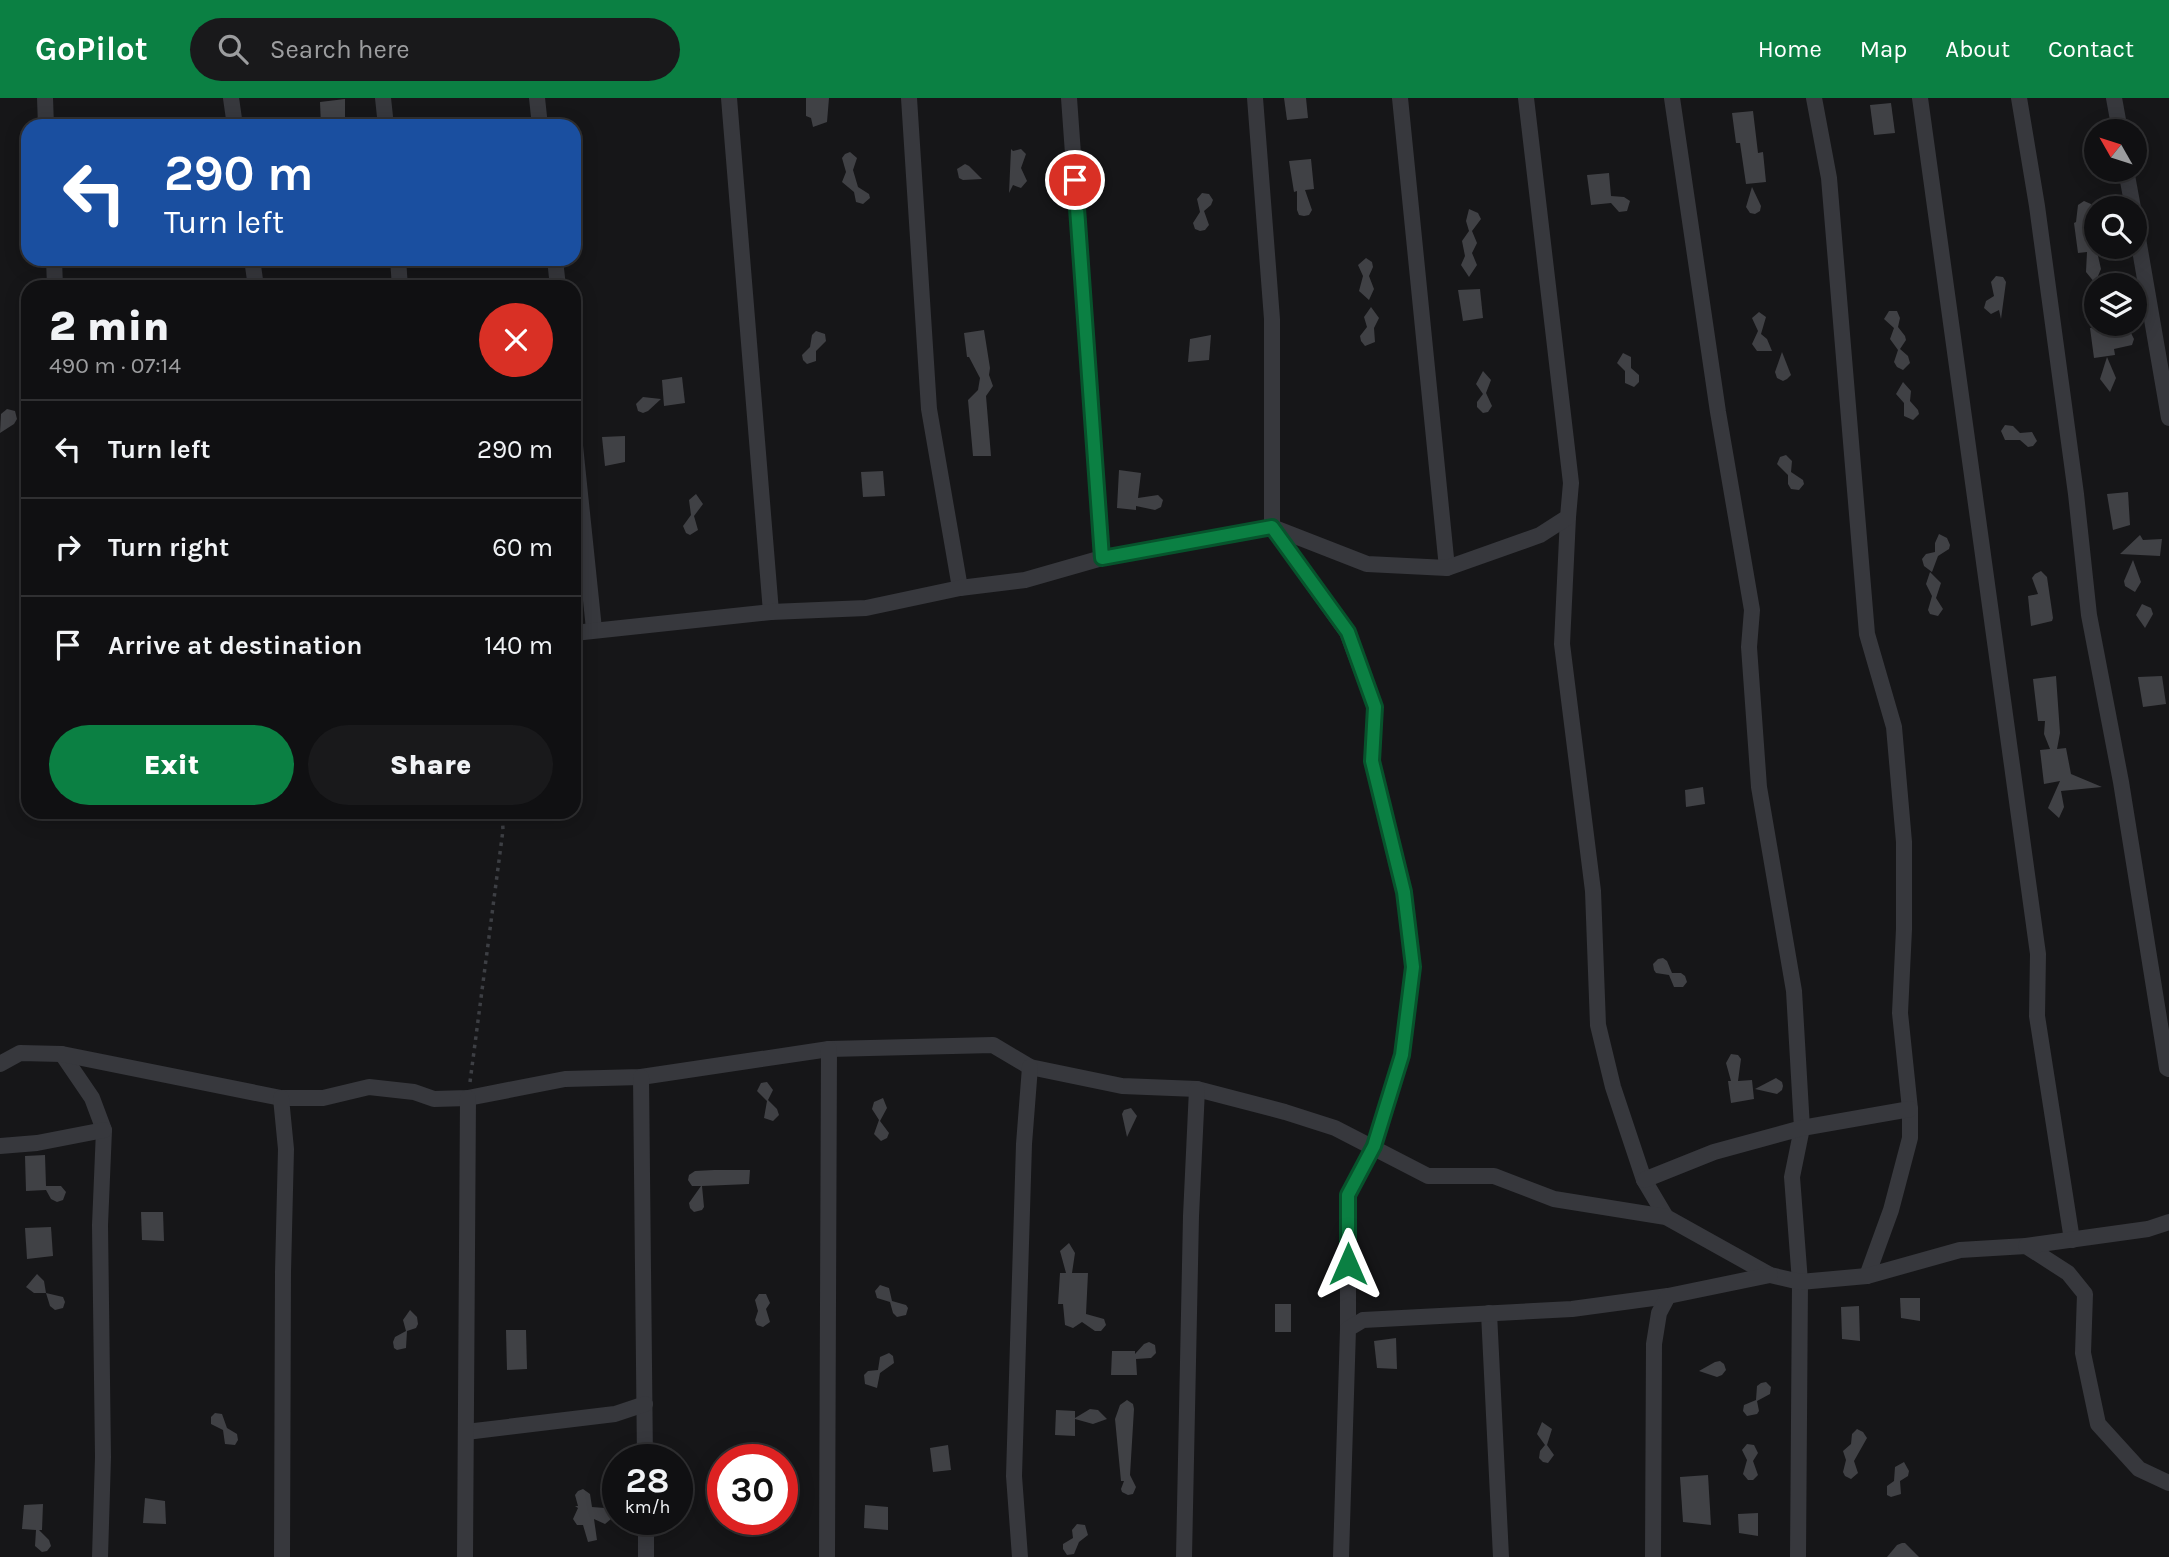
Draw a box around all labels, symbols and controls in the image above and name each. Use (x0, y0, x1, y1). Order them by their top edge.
search box (190, 18, 680, 81)
text: GoPilot (35, 30, 148, 68)
icon: search (214, 30, 252, 68)
text: Search here (270, 34, 410, 65)
text: Home (1758, 35, 1822, 63)
text: Map (1860, 35, 1907, 63)
text: About (1945, 35, 2010, 63)
text: Contact (2048, 35, 2134, 63)
north arrow (2084, 119, 2147, 182)
map controls (2084, 119, 2147, 336)
text: 290 m (164, 145, 313, 202)
icon: left (49, 147, 140, 238)
pin (1045, 150, 1105, 210)
icon: arrive (1056, 161, 1094, 199)
button: search (2084, 196, 2147, 259)
text: Turn left (164, 204, 284, 241)
button: layers (2084, 273, 2147, 336)
text: 2 min (49, 301, 169, 351)
button: close (479, 303, 553, 377)
text: 490 m · 07:14 (49, 352, 181, 379)
icon: left (49, 430, 87, 468)
text: Turn left (108, 434, 210, 465)
text: 290 m (477, 434, 553, 465)
icon: right (49, 528, 87, 566)
text: Turn right (108, 532, 229, 563)
text: 60 m (492, 532, 553, 563)
icon: arrive (49, 626, 87, 664)
text: Arrive at destination (108, 630, 362, 661)
text: 140 m (484, 630, 553, 661)
button: Exit (49, 725, 294, 805)
button: Share (308, 725, 553, 805)
position arrow (1311, 1227, 1385, 1301)
speed limit sign: 30 (707, 1444, 798, 1535)
text: 28 (626, 1460, 669, 1501)
text: km/h (625, 1496, 670, 1518)

